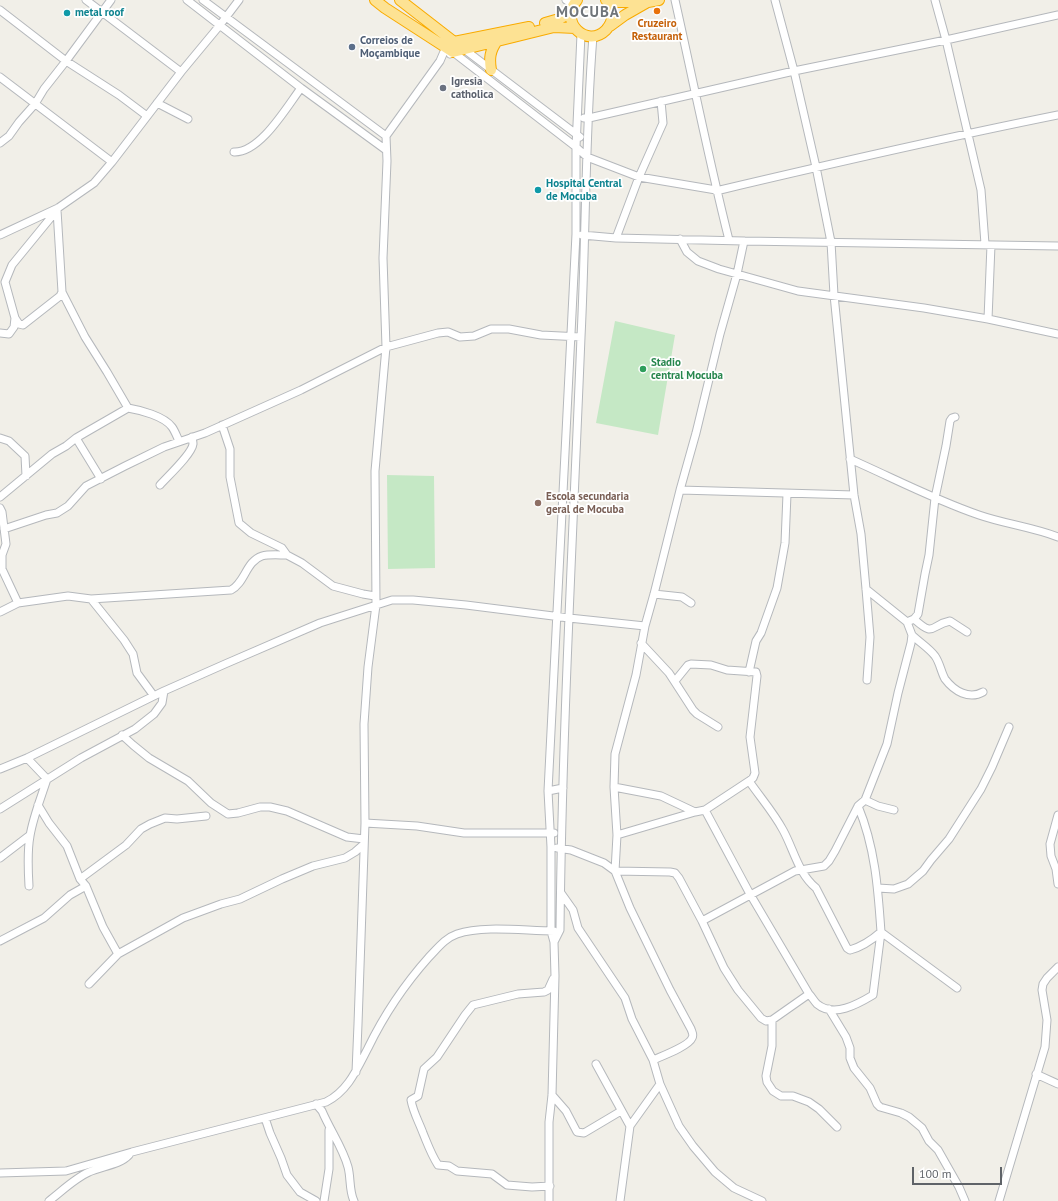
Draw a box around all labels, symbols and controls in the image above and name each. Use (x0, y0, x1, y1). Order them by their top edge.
district label: MOCUBA (556, 4, 620, 22)
place label: metal roof (75, 6, 124, 20)
marker: Cruzeiro Restaurant (652, 6, 662, 16)
marker: metal roof (62, 8, 72, 18)
place label: Cruzeiro Restaurant (632, 17, 682, 43)
place label: Correios de Moçambique (360, 34, 420, 60)
marker: Correios de Moçambique (347, 42, 357, 52)
place label: Igresia catholica (451, 75, 493, 101)
marker: Igresia catholica (438, 83, 448, 93)
place label: Hospital Central de Mocuba (546, 177, 622, 203)
marker: Hospital Central de Mocuba (533, 185, 543, 195)
place label: Stadio central Mocuba (651, 356, 723, 382)
marker: Stadio central Mocuba (638, 364, 648, 374)
place label: Escola secundaria geral de Mocuba (546, 490, 629, 516)
marker: Escola secundaria geral de Mocuba (533, 498, 543, 508)
scale bar (914, 1159, 1004, 1185)
text: 100 m (919, 1166, 952, 1181)

